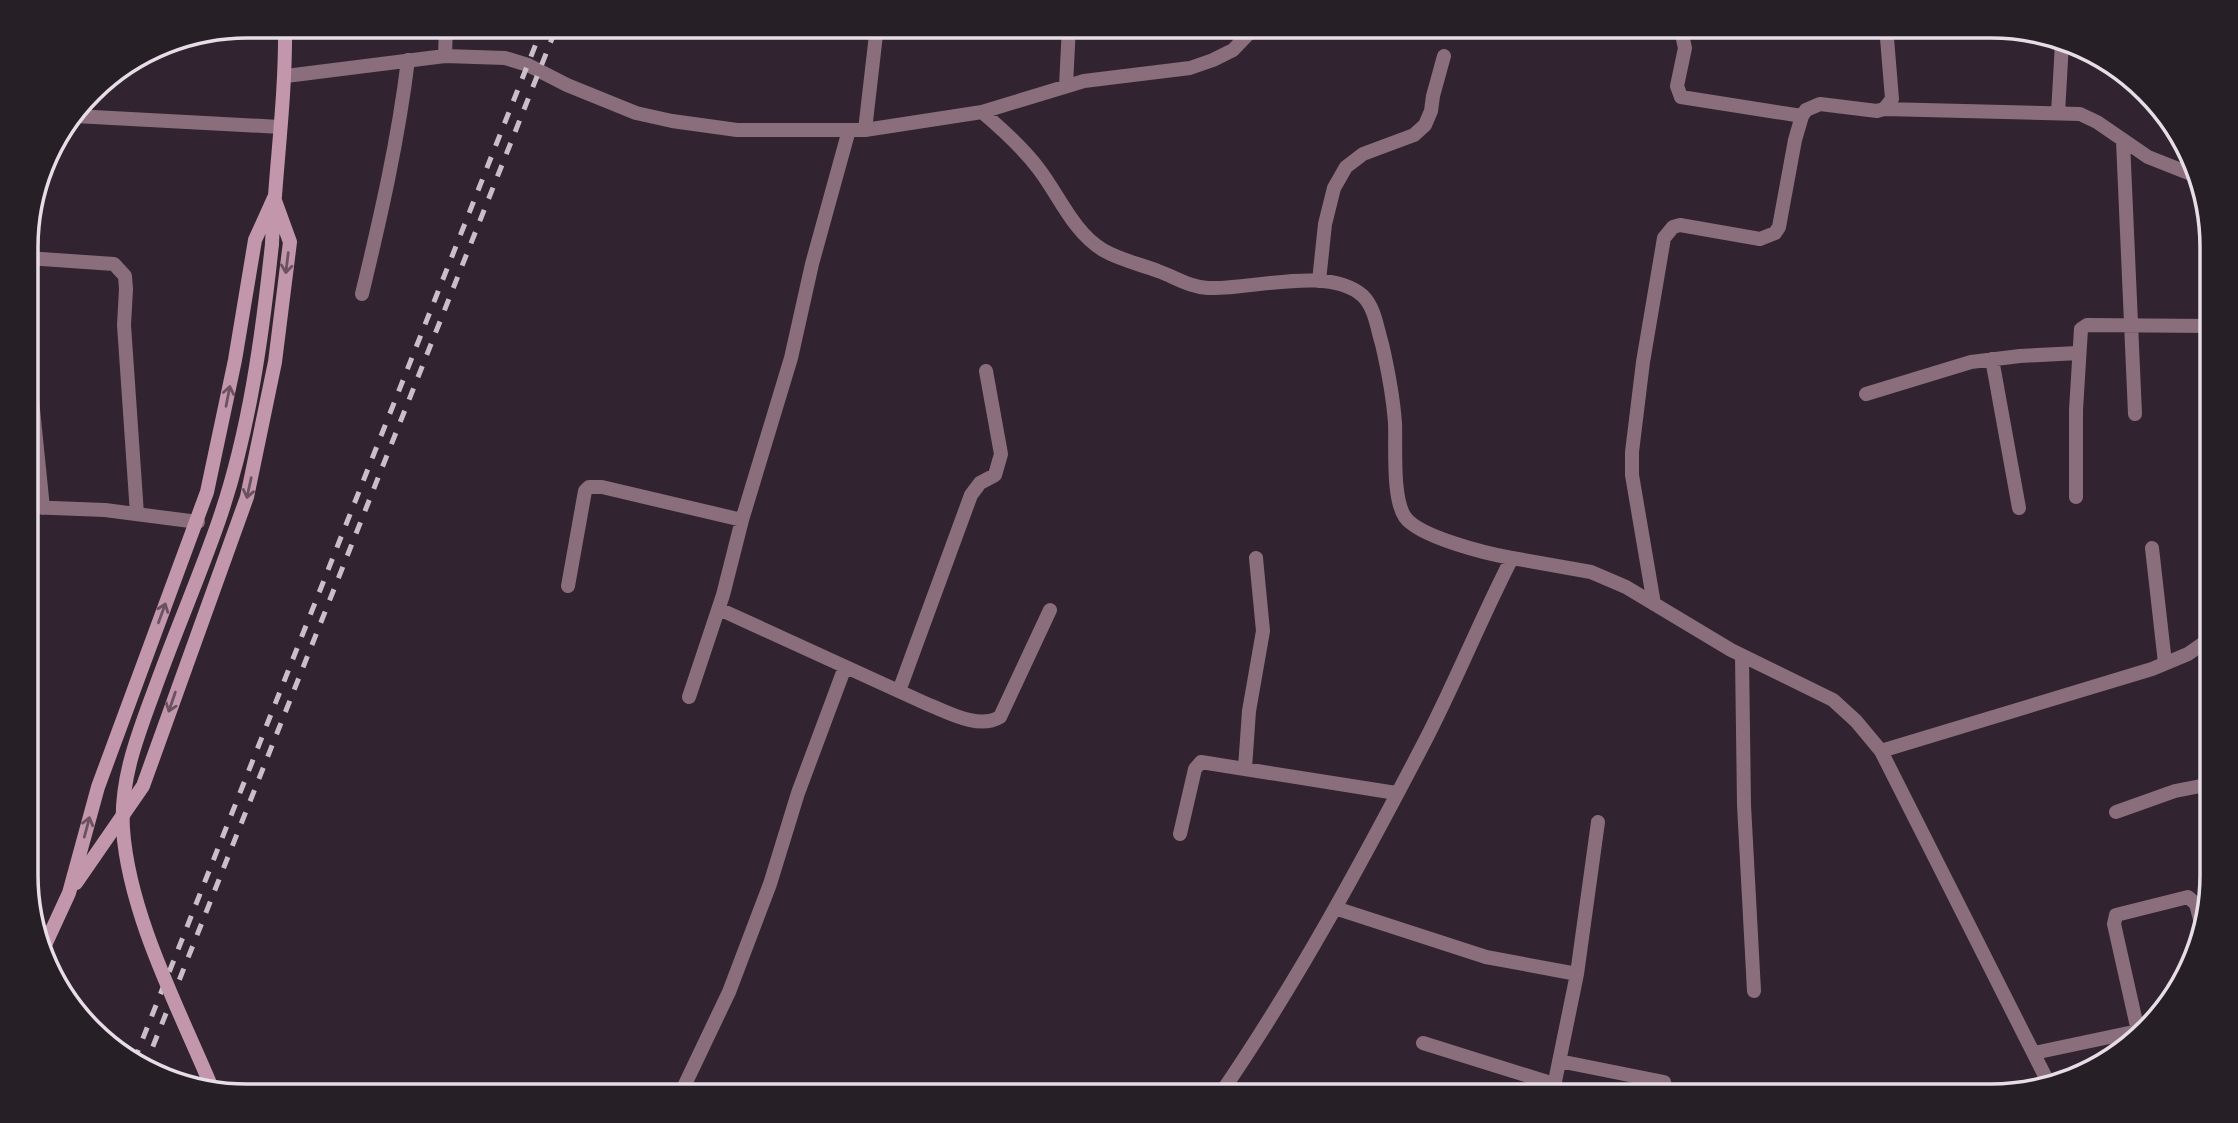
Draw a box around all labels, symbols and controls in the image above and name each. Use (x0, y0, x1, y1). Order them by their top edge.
one-way arrow (281, 252, 294, 274)
one-way arrow (222, 385, 235, 408)
one-way arrow (242, 476, 255, 498)
one-way arrow (157, 602, 169, 624)
one-way arrow (165, 690, 178, 712)
one-way arrow (81, 817, 94, 839)

